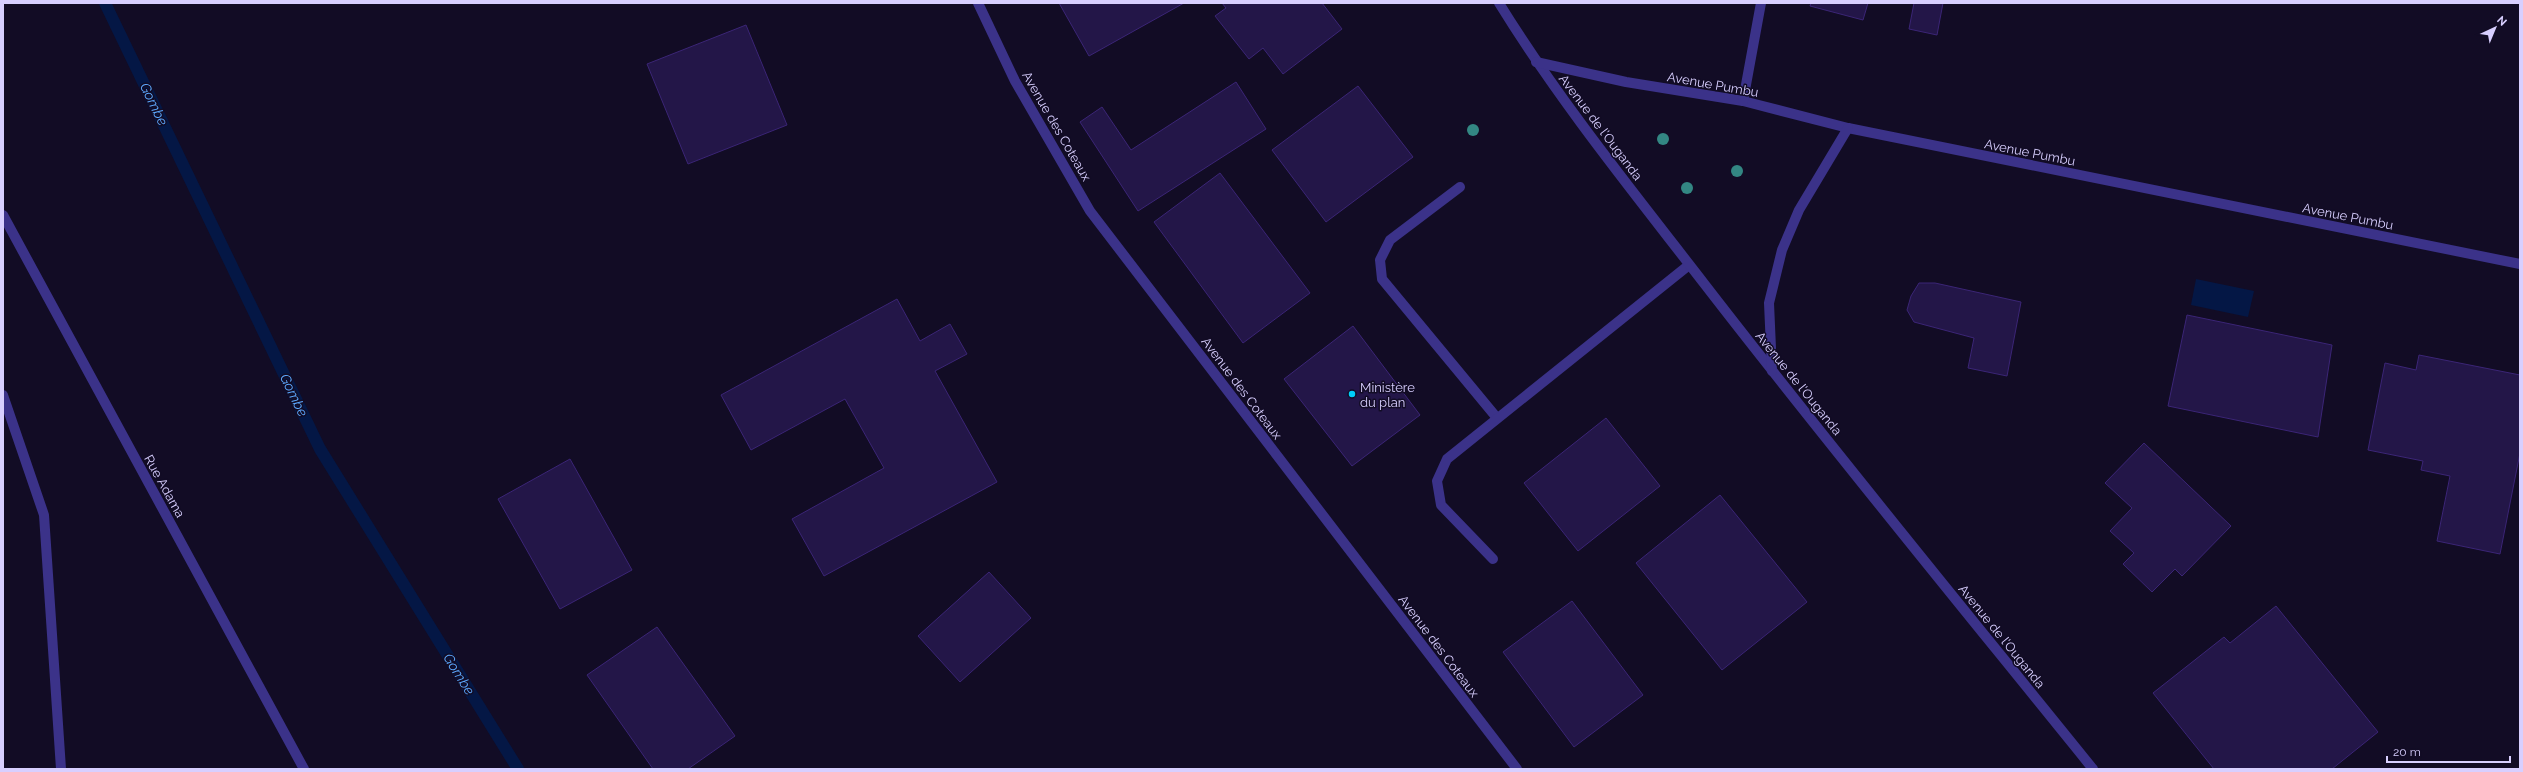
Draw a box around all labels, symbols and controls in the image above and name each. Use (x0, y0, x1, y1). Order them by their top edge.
north arrow (2475, 8, 2515, 48)
text: N (2494, 14, 2509, 29)
street label: Avenue des Coteaux (1019, 69, 1094, 184)
street label: Avenue Pumbu (1666, 69, 1760, 100)
street label: Avenue de l’Ouganda (1556, 71, 1645, 183)
water label: Gombe (137, 80, 171, 129)
street label: Avenue Pumbu (1983, 136, 2077, 169)
street label: Avenue Pumbu (2301, 200, 2395, 233)
street label: Avenue de l’Ouganda (1752, 329, 1845, 438)
street label: Avenue des Coteaux (1198, 334, 1285, 443)
water label: Gombe (277, 371, 311, 420)
place label: Ministère du plan (1360, 380, 1415, 410)
marker: Ministère du plan (1347, 389, 1357, 399)
street label: Rue Adama (141, 452, 188, 520)
street label: Avenue de l’Ouganda (1955, 582, 2048, 691)
street label: Avenue des Coteaux (1395, 592, 1482, 701)
water label: Gombe (440, 650, 478, 698)
scale bar (2387, 738, 2510, 764)
text: 20 m (2393, 745, 2421, 759)

